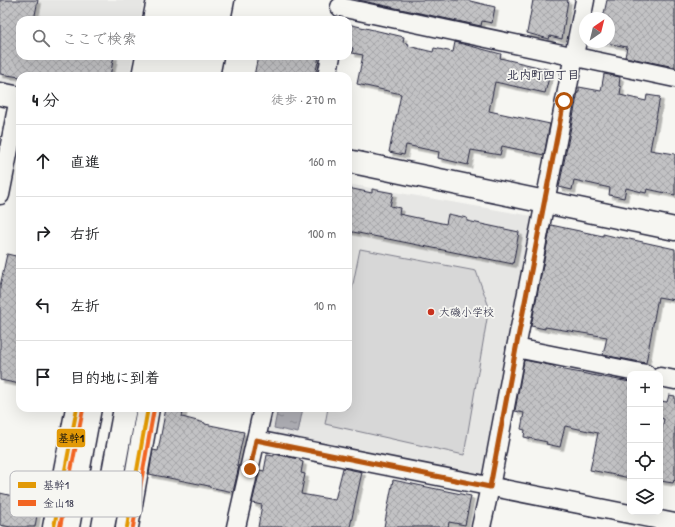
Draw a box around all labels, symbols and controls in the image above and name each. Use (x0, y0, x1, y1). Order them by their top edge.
north arrow (579, 12, 615, 48)
search box (16, 16, 352, 60)
icon: search (30, 27, 52, 49)
text: ここで検索 (62, 28, 137, 49)
district label: 北内町四丁目 (507, 66, 579, 83)
text: 4 分 (32, 88, 59, 111)
text: 徒歩 · 270 m (271, 90, 336, 108)
route start (555, 92, 573, 110)
icon: ahead (32, 150, 54, 172)
text: 直進 (70, 151, 100, 172)
text: 160 m (308, 152, 336, 170)
icon: right (32, 222, 54, 244)
text: 右折 (70, 223, 100, 244)
text: 100 m (308, 224, 336, 242)
icon: left (32, 294, 54, 316)
text: 左折 (70, 295, 100, 316)
text: 10 m (314, 296, 336, 314)
place label: 大磯小学校 (439, 305, 494, 319)
marker: 大磯小学校 (426, 307, 436, 317)
icon: arrive (32, 366, 54, 388)
text: 目的地に到着 (70, 367, 160, 388)
map controls (627, 371, 663, 515)
button: + (627, 371, 663, 407)
button: − (627, 407, 663, 443)
line badge: 基幹1 (56, 428, 86, 448)
text: 基幹1 (58, 431, 84, 445)
button: locate (627, 443, 663, 479)
route end (241, 460, 259, 478)
legend (10, 471, 142, 517)
text: 基幹1 (43, 478, 69, 492)
button: layers (627, 479, 663, 515)
text: 金山18 (43, 496, 74, 510)

